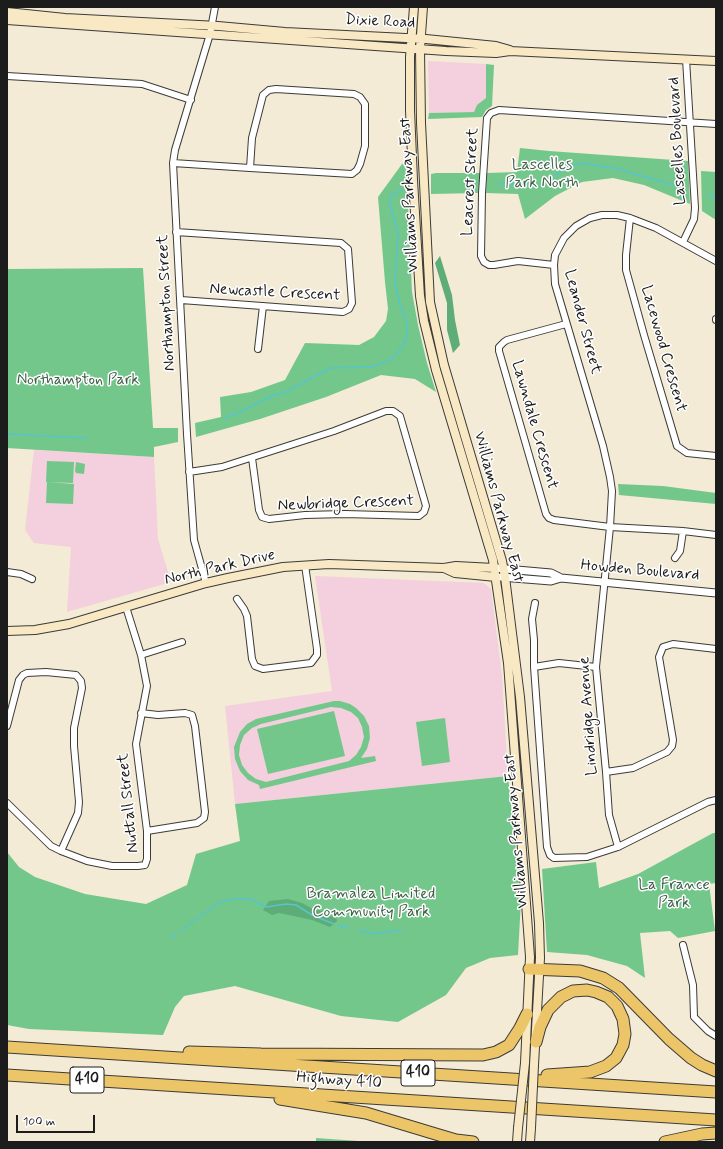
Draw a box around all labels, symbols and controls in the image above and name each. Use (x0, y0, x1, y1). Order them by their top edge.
street label: Dixie Road (344, 11, 416, 33)
street label: Lascelles Boulevard (665, 76, 691, 206)
street label: Williams Parkway East (396, 117, 424, 273)
street label: Leacrest Street (459, 128, 483, 236)
park label: Lascelles Park North (505, 156, 579, 194)
street label: Northampton Street (154, 234, 180, 372)
street label: Leander Street (559, 268, 605, 376)
street label: Newcastle Crescent (209, 280, 341, 306)
street label: Lacewood Crescent (636, 283, 690, 415)
street label: Lawndale Crescent (506, 358, 562, 492)
park label: Northampton Park (17, 371, 139, 391)
street label: Williams Parkway East (469, 430, 527, 584)
street label: Newbridge Crescent (277, 492, 415, 516)
street label: North Park Drive (163, 546, 277, 590)
street label: Howden Boulevard (580, 556, 700, 586)
street label: Lindridge Avenue (575, 656, 603, 776)
street label: Nuttall Street (114, 752, 144, 854)
street label: Williams Parkway East (501, 753, 533, 909)
park label: La France Park (638, 876, 710, 914)
park label: Bramalea Limited Community Park (307, 885, 435, 923)
road number: 410 (401, 1060, 435, 1086)
road number: 410 (70, 1067, 104, 1093)
street label: Highway 410 (295, 1068, 383, 1094)
scale bar (18, 1107, 97, 1133)
text: 100 m (23, 1114, 55, 1130)

